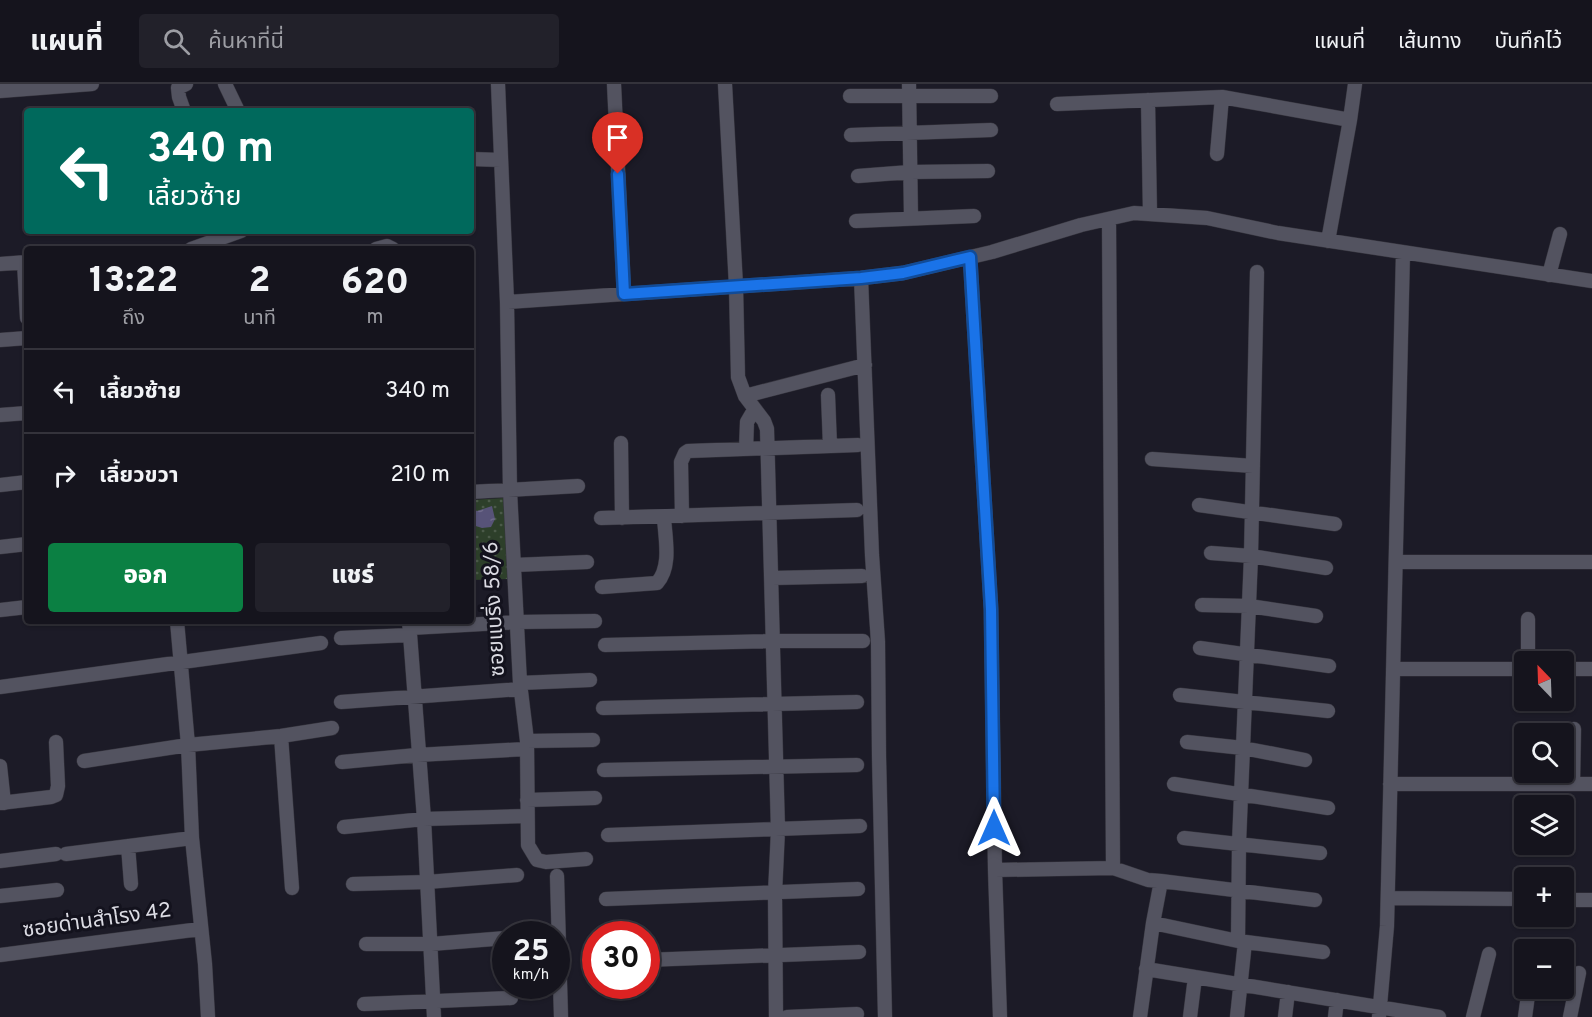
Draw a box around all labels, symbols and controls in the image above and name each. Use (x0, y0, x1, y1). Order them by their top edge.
search box (139, 14, 559, 68)
text: แผนที่ (30, 25, 103, 61)
icon: search (160, 25, 193, 58)
text: ค้นหาที่นี่ (208, 29, 284, 56)
text: แผนที่ (1314, 29, 1365, 56)
text: เส้นทาง (1398, 29, 1462, 56)
text: บันทึกไว้ (1495, 29, 1562, 56)
pin (592, 112, 643, 174)
icon: arrive (601, 121, 634, 154)
text: 340 m (147, 124, 274, 177)
icon: left (48, 132, 126, 210)
text: เลี้ยวซ้าย (147, 181, 241, 215)
text: 13:22 (89, 259, 178, 305)
text: 2 (249, 259, 271, 305)
text: 620 (341, 261, 409, 307)
text: m (366, 305, 383, 331)
text: ถึง (122, 306, 145, 332)
text: นาที (243, 306, 276, 332)
icon: left (48, 375, 81, 408)
text: 340 m (385, 378, 450, 405)
text: เลี้ยวซ้าย (99, 379, 181, 406)
icon: right (48, 459, 81, 492)
text: 210 m (390, 462, 450, 489)
text: เลี้ยวขวา (99, 463, 179, 490)
street label: ซอยแบริ่ง 58/6 (476, 541, 512, 677)
button: ออก (48, 543, 243, 612)
button: แชร์ (255, 543, 450, 612)
north arrow (1514, 651, 1574, 711)
map controls (1514, 651, 1574, 999)
button: search (1514, 723, 1574, 783)
button: layers (1514, 795, 1574, 855)
position arrow (962, 796, 1026, 860)
button: + (1514, 867, 1574, 927)
street label: ซอยด่านสำโรง 42 (21, 897, 173, 945)
speed limit sign: 30 (582, 921, 660, 999)
text: 25 (513, 934, 549, 971)
button: − (1514, 939, 1574, 999)
text: km/h (513, 966, 549, 985)

